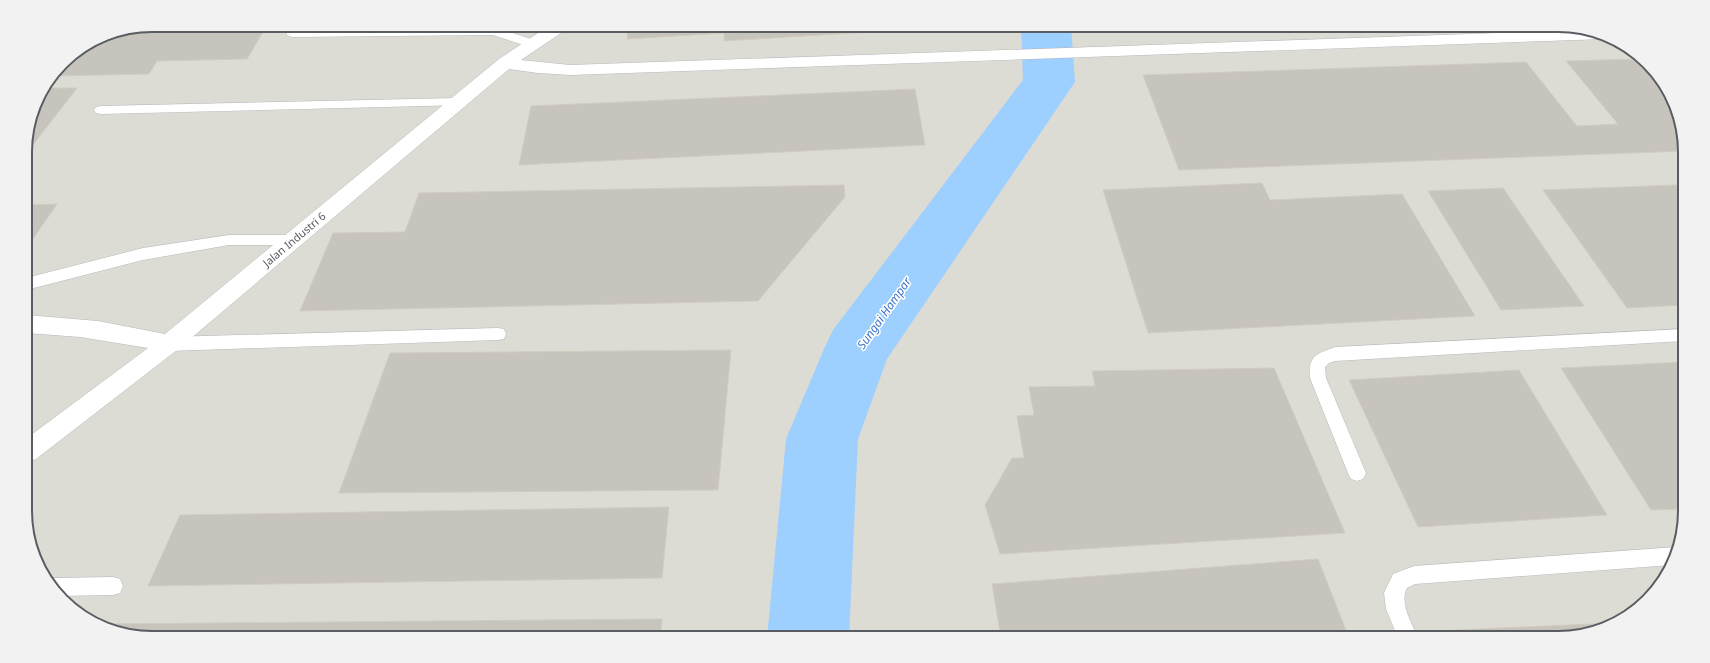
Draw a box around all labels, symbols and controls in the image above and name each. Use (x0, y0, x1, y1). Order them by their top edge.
street label: Jalan Industri 6 (259, 208, 329, 270)
water label: Sungai Hampar (853, 273, 916, 352)

